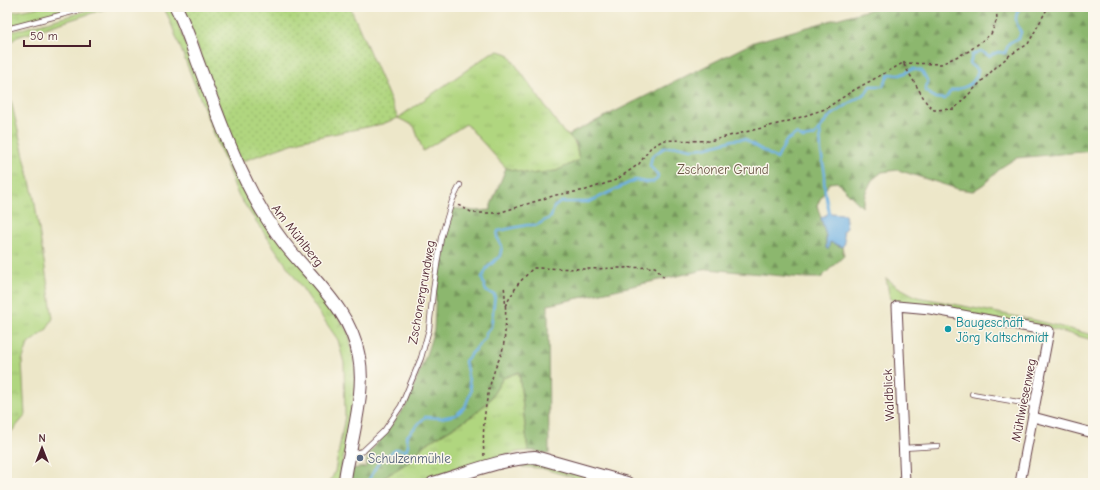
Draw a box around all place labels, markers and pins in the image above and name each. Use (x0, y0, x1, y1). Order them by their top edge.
place label: Baugeschäft Jörg Kaltschmidt (956, 315, 1050, 345)
marker: Baugeschäft Jörg Kaltschmidt (943, 324, 953, 334)
place label: Schulzenmühle (368, 451, 451, 466)
marker: Schulzenmühle (355, 453, 365, 463)

